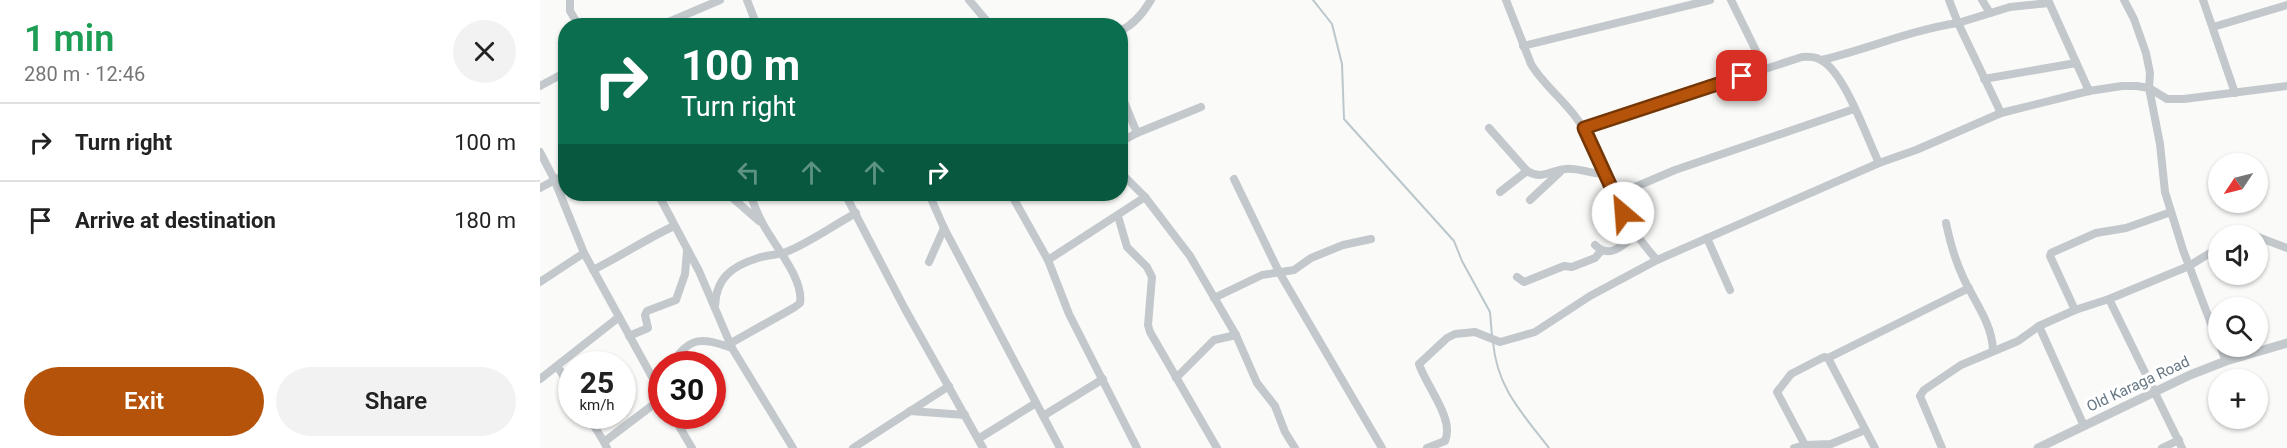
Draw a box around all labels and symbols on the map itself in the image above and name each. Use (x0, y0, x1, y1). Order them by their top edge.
pin (1716, 50, 1767, 101)
north arrow (2208, 153, 2268, 213)
position arrow (1591, 181, 1655, 245)
speed limit sign: 30 (648, 351, 726, 429)
street label: Old Karaga Road (2084, 352, 2192, 416)

